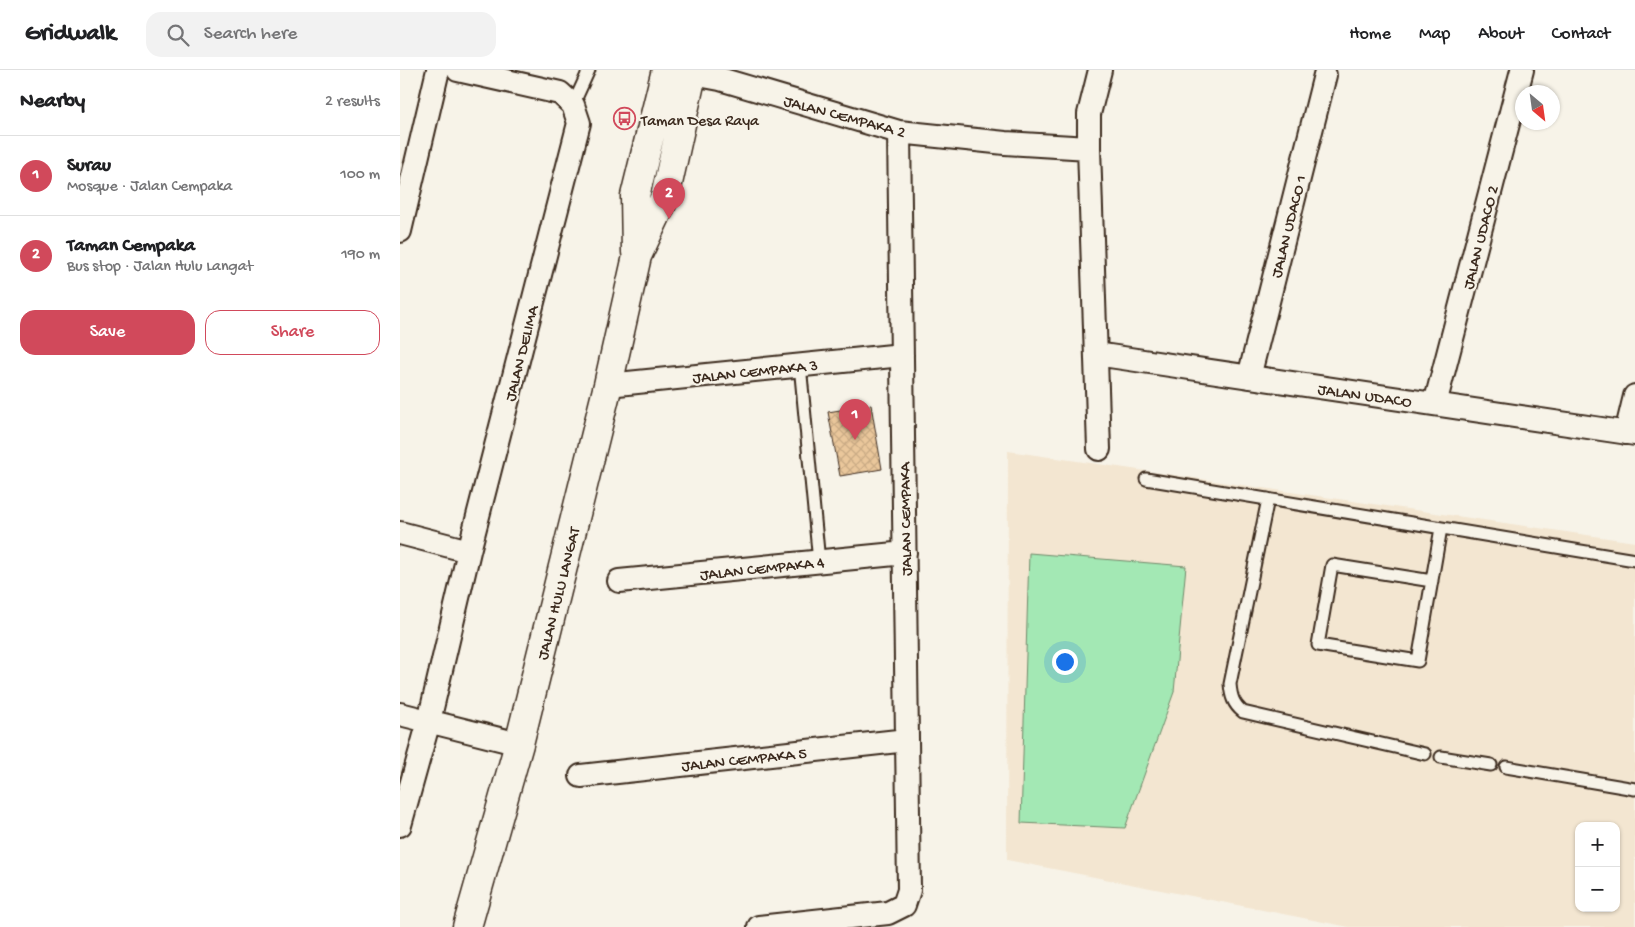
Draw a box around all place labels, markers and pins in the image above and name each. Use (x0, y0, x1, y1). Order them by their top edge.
bus stop icon: Taman Desa Raya (613, 107, 637, 131)
place label: Taman Desa Raya (640, 113, 760, 132)
pin: 2 (653, 178, 685, 219)
pin: 1 (839, 399, 871, 440)

